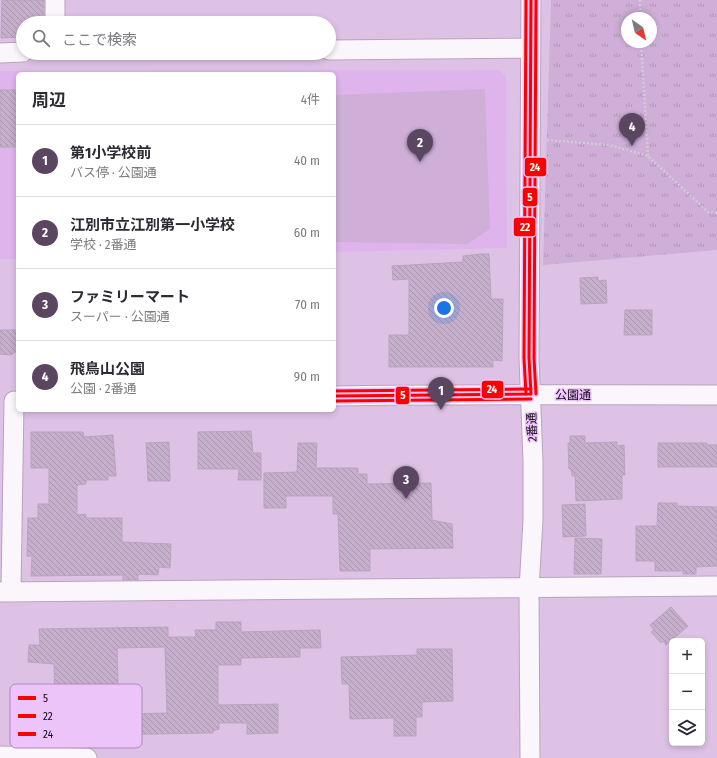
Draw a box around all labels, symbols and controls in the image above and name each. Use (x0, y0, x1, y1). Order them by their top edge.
north arrow (621, 12, 657, 48)
search box (16, 16, 336, 60)
icon: search (30, 27, 52, 49)
text: ここで検索 (62, 31, 137, 49)
text: 周辺 (32, 90, 66, 111)
text: 4件 (301, 92, 320, 107)
pin: 4 (619, 113, 645, 146)
pin: 2 (407, 129, 433, 162)
text: 第1小学校前 (70, 144, 151, 162)
text: 1 (42, 153, 48, 168)
text: 40 m (294, 153, 320, 168)
line badge: 24 (524, 157, 547, 177)
text: 24 (529, 161, 541, 174)
text: バス停 · 公園通 (70, 165, 157, 180)
line badge: 5 (522, 187, 538, 207)
text: 5 (527, 191, 533, 204)
text: 江別市立江別第一小学校 (70, 216, 235, 234)
line badge: 22 (513, 217, 536, 237)
text: 22 (519, 221, 530, 234)
text: 2 (42, 225, 48, 240)
text: 60 m (294, 225, 320, 240)
text: 学校 · 2番通 (70, 237, 137, 252)
text: ファミリーマート (70, 288, 190, 306)
text: 3 (42, 297, 48, 312)
text: 70 m (295, 297, 320, 312)
your location (434, 298, 454, 318)
text: スーパー · 公園通 (70, 309, 170, 324)
text: 飛鳥山公園 (70, 360, 145, 378)
text: 4 (42, 369, 48, 384)
text: 90 m (294, 369, 320, 384)
pin: 1 (428, 377, 454, 410)
line badge: 24 (481, 380, 504, 399)
text: 公園 · 2番通 (70, 381, 137, 396)
text: 24 (486, 383, 498, 396)
line badge: 5 (395, 386, 410, 405)
street label: 公園通 (555, 388, 591, 402)
text: 5 (400, 389, 406, 402)
street label: 2番通 (524, 412, 540, 442)
pin: 3 (393, 466, 419, 499)
map controls (669, 638, 705, 746)
button: + (669, 638, 705, 674)
button: − (669, 674, 705, 710)
legend (10, 684, 142, 748)
text: 5 (43, 692, 48, 705)
text: 22 (43, 710, 53, 723)
button: layers (669, 710, 705, 746)
text: 24 (43, 728, 54, 741)

